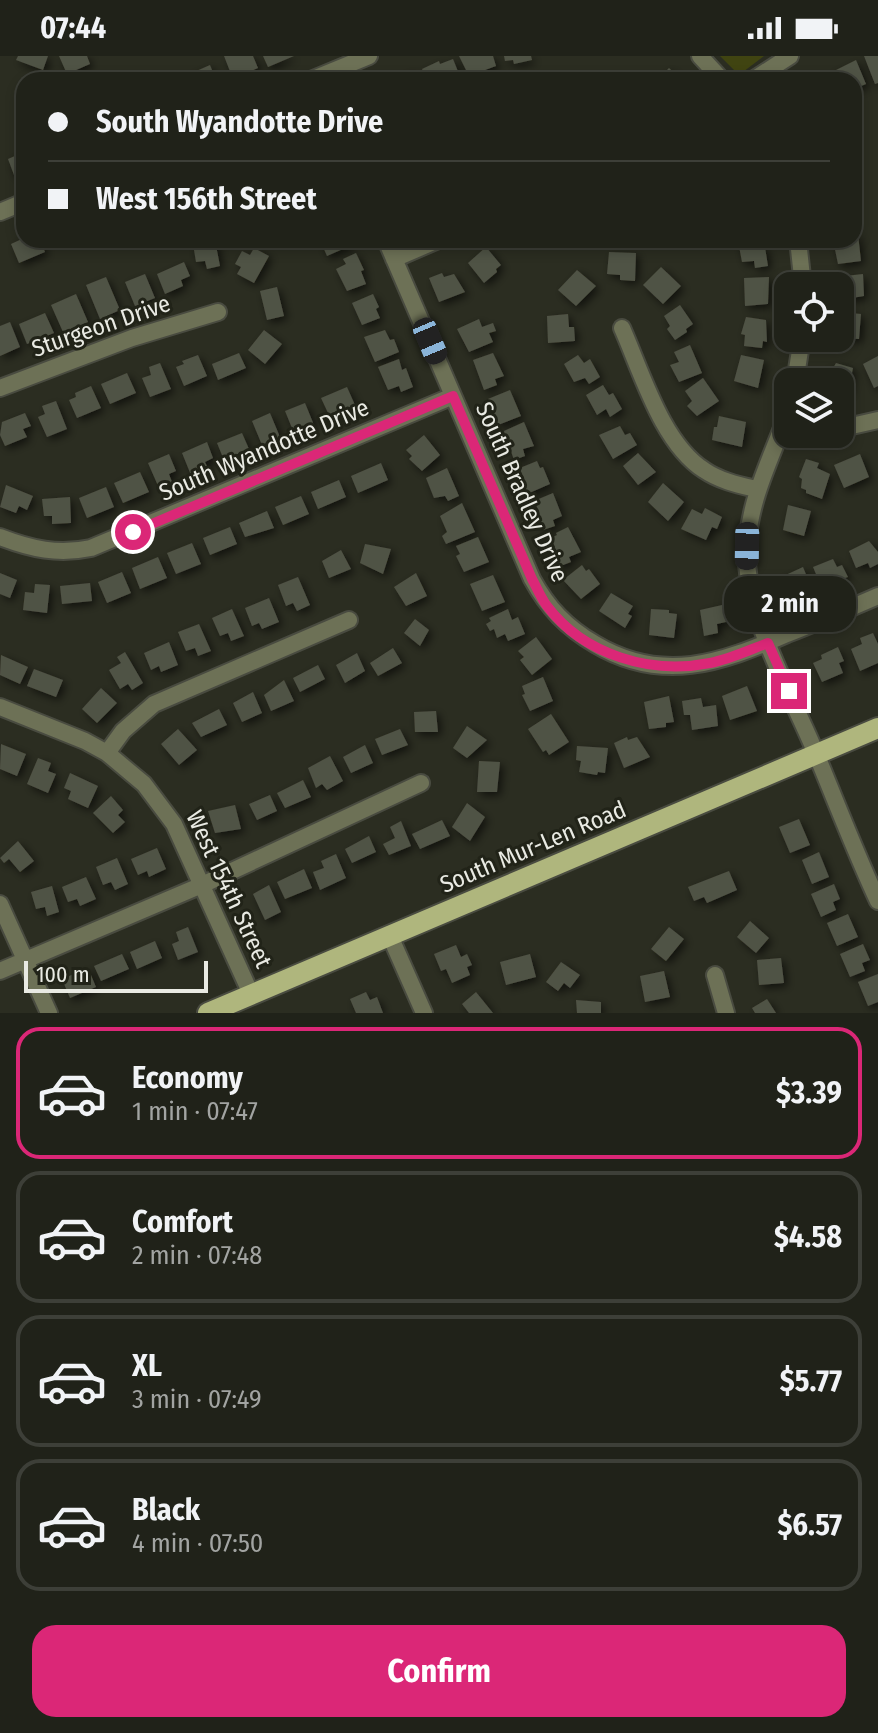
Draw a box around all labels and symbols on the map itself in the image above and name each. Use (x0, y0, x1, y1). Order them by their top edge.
street label: Sturgeon Drive (28, 289, 174, 363)
car (410, 314, 450, 368)
street label: South Wyandotte Drive (155, 393, 373, 507)
street label: South Bradley Drive (470, 398, 574, 586)
route start (115, 514, 151, 550)
car (735, 522, 759, 570)
callout: 2 min (723, 575, 855, 631)
route end (771, 673, 807, 709)
street label: South Mur-Len Road (436, 795, 630, 899)
street label: West 154th Street (180, 806, 278, 972)
scale bar (24, 957, 208, 993)

